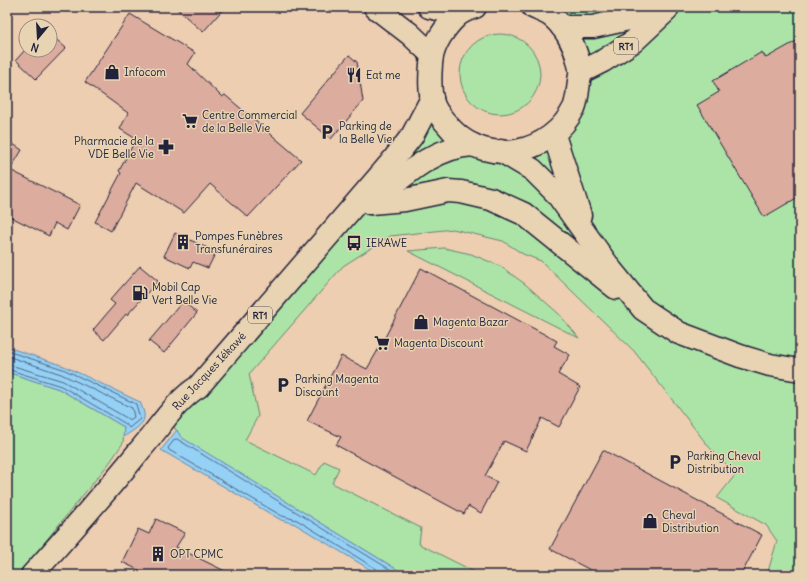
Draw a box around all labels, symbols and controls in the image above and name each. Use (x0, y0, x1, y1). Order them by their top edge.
north arrow (18, 18, 58, 58)
road number: RT1 (614, 38, 638, 54)
text: N (29, 40, 41, 55)
shop icon: Infocom (103, 63, 121, 81)
place label: Infocom (124, 65, 166, 79)
restaurant icon: Eat me (345, 66, 363, 84)
place label: Eat me (366, 68, 401, 82)
place label: Centre Commercial de la Belle Vie (202, 108, 297, 135)
supermarket icon: Centre Commercial de la Belle Vie (181, 112, 199, 130)
place label: Parking de la Belle Vie (339, 119, 392, 146)
parking icon: Parking de la Belle Vie (318, 123, 336, 141)
place label: Pharmacie de la VDE Belle Vie (74, 134, 154, 161)
pharmacy icon: Pharmacie de la VDE Belle Vie (157, 138, 175, 156)
place label: Pompes Funèbres Transfunéraires (195, 229, 283, 256)
building icon: Pompes Funèbres Transfunéraires (174, 233, 192, 251)
bus stop icon: IEKAWE (345, 234, 363, 252)
place label: IEKAWE (366, 236, 407, 250)
place label: Mobil Cap Vert Belle Vie (152, 280, 217, 307)
fuel station icon: Mobil Cap Vert Belle Vie (131, 284, 149, 302)
road number: RT1 (248, 307, 272, 323)
shop icon: Magenta Bazar (412, 313, 430, 331)
place label: Magenta Bazar (433, 315, 509, 329)
street label: Rue Jacques Iékawé (169, 329, 249, 413)
supermarket icon: Magenta Discount (373, 334, 391, 352)
place label: Magenta Discount (394, 336, 484, 350)
place label: Parking Magenta Discount (295, 372, 379, 399)
parking icon: Parking Magenta Discount (274, 376, 292, 394)
place label: Parking Cheval Distribution (687, 449, 761, 476)
parking icon: Parking Cheval Distribution (666, 453, 684, 471)
place label: Cheval Distribution (662, 508, 719, 535)
shop icon: Cheval Distribution (641, 512, 659, 530)
building icon: OPT CPMC (149, 545, 167, 563)
place label: OPT CPMC (170, 547, 224, 561)

